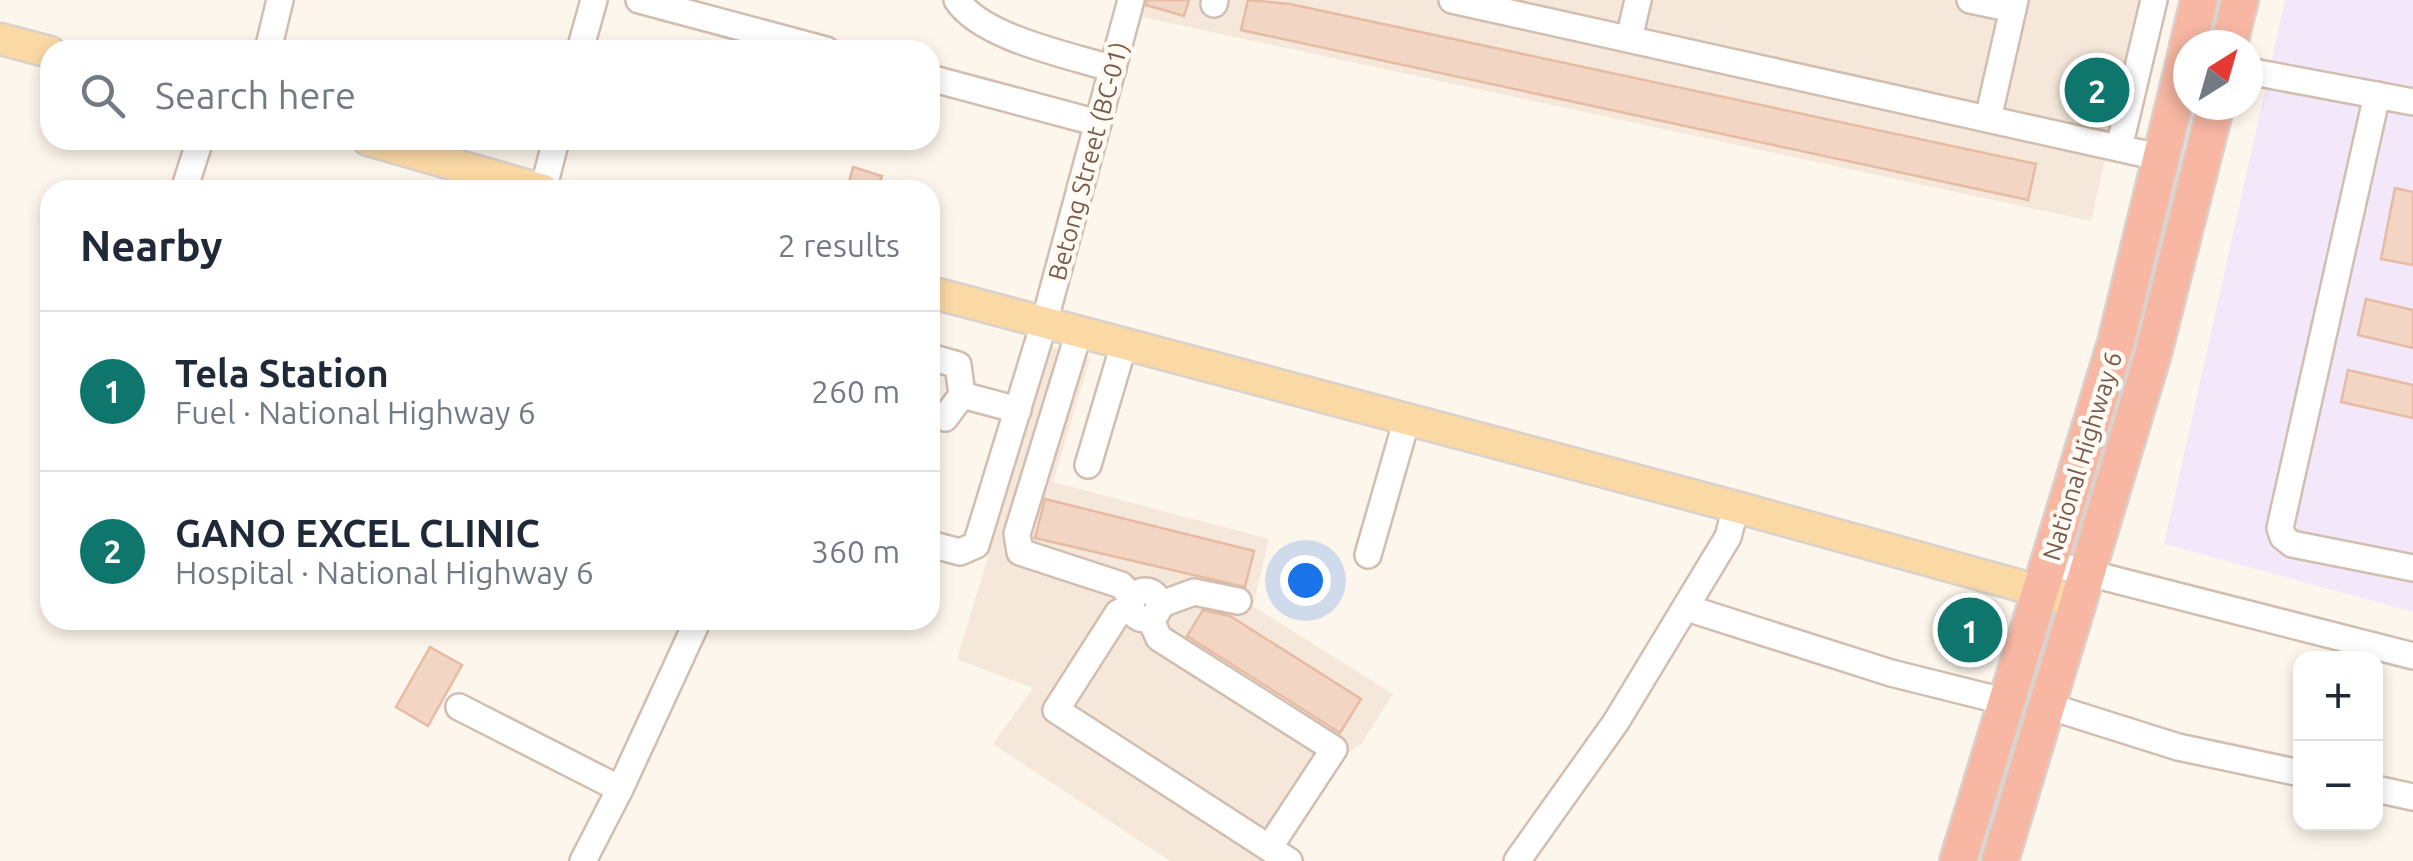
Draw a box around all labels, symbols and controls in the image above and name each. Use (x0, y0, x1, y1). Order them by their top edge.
north arrow (2173, 30, 2263, 120)
street label: Betong Street (BC-01) (1043, 39, 1133, 283)
search box (40, 40, 940, 150)
pin: 2 (2064, 52, 2130, 128)
icon: search (75, 68, 130, 123)
text: Search here (155, 74, 356, 116)
text: Nearby (80, 222, 223, 269)
text: 2 results (778, 227, 900, 263)
street label: National Highway 6 (2037, 348, 2127, 564)
text: Tela Station (175, 352, 389, 394)
text: 1 (103, 373, 122, 409)
text: 260 m (811, 373, 900, 409)
text: Fuel · National Highway 6 (175, 394, 536, 430)
text: GANO EXCEL CLINIC (175, 512, 540, 554)
text: 2 (103, 533, 122, 569)
text: 360 m (811, 533, 900, 569)
text: Hospital · National Highway 6 (175, 554, 594, 590)
your location (1280, 555, 1331, 606)
pin: 1 (1938, 592, 2002, 668)
map controls (2293, 651, 2383, 831)
button: + (2293, 651, 2383, 741)
button: − (2293, 741, 2383, 831)

